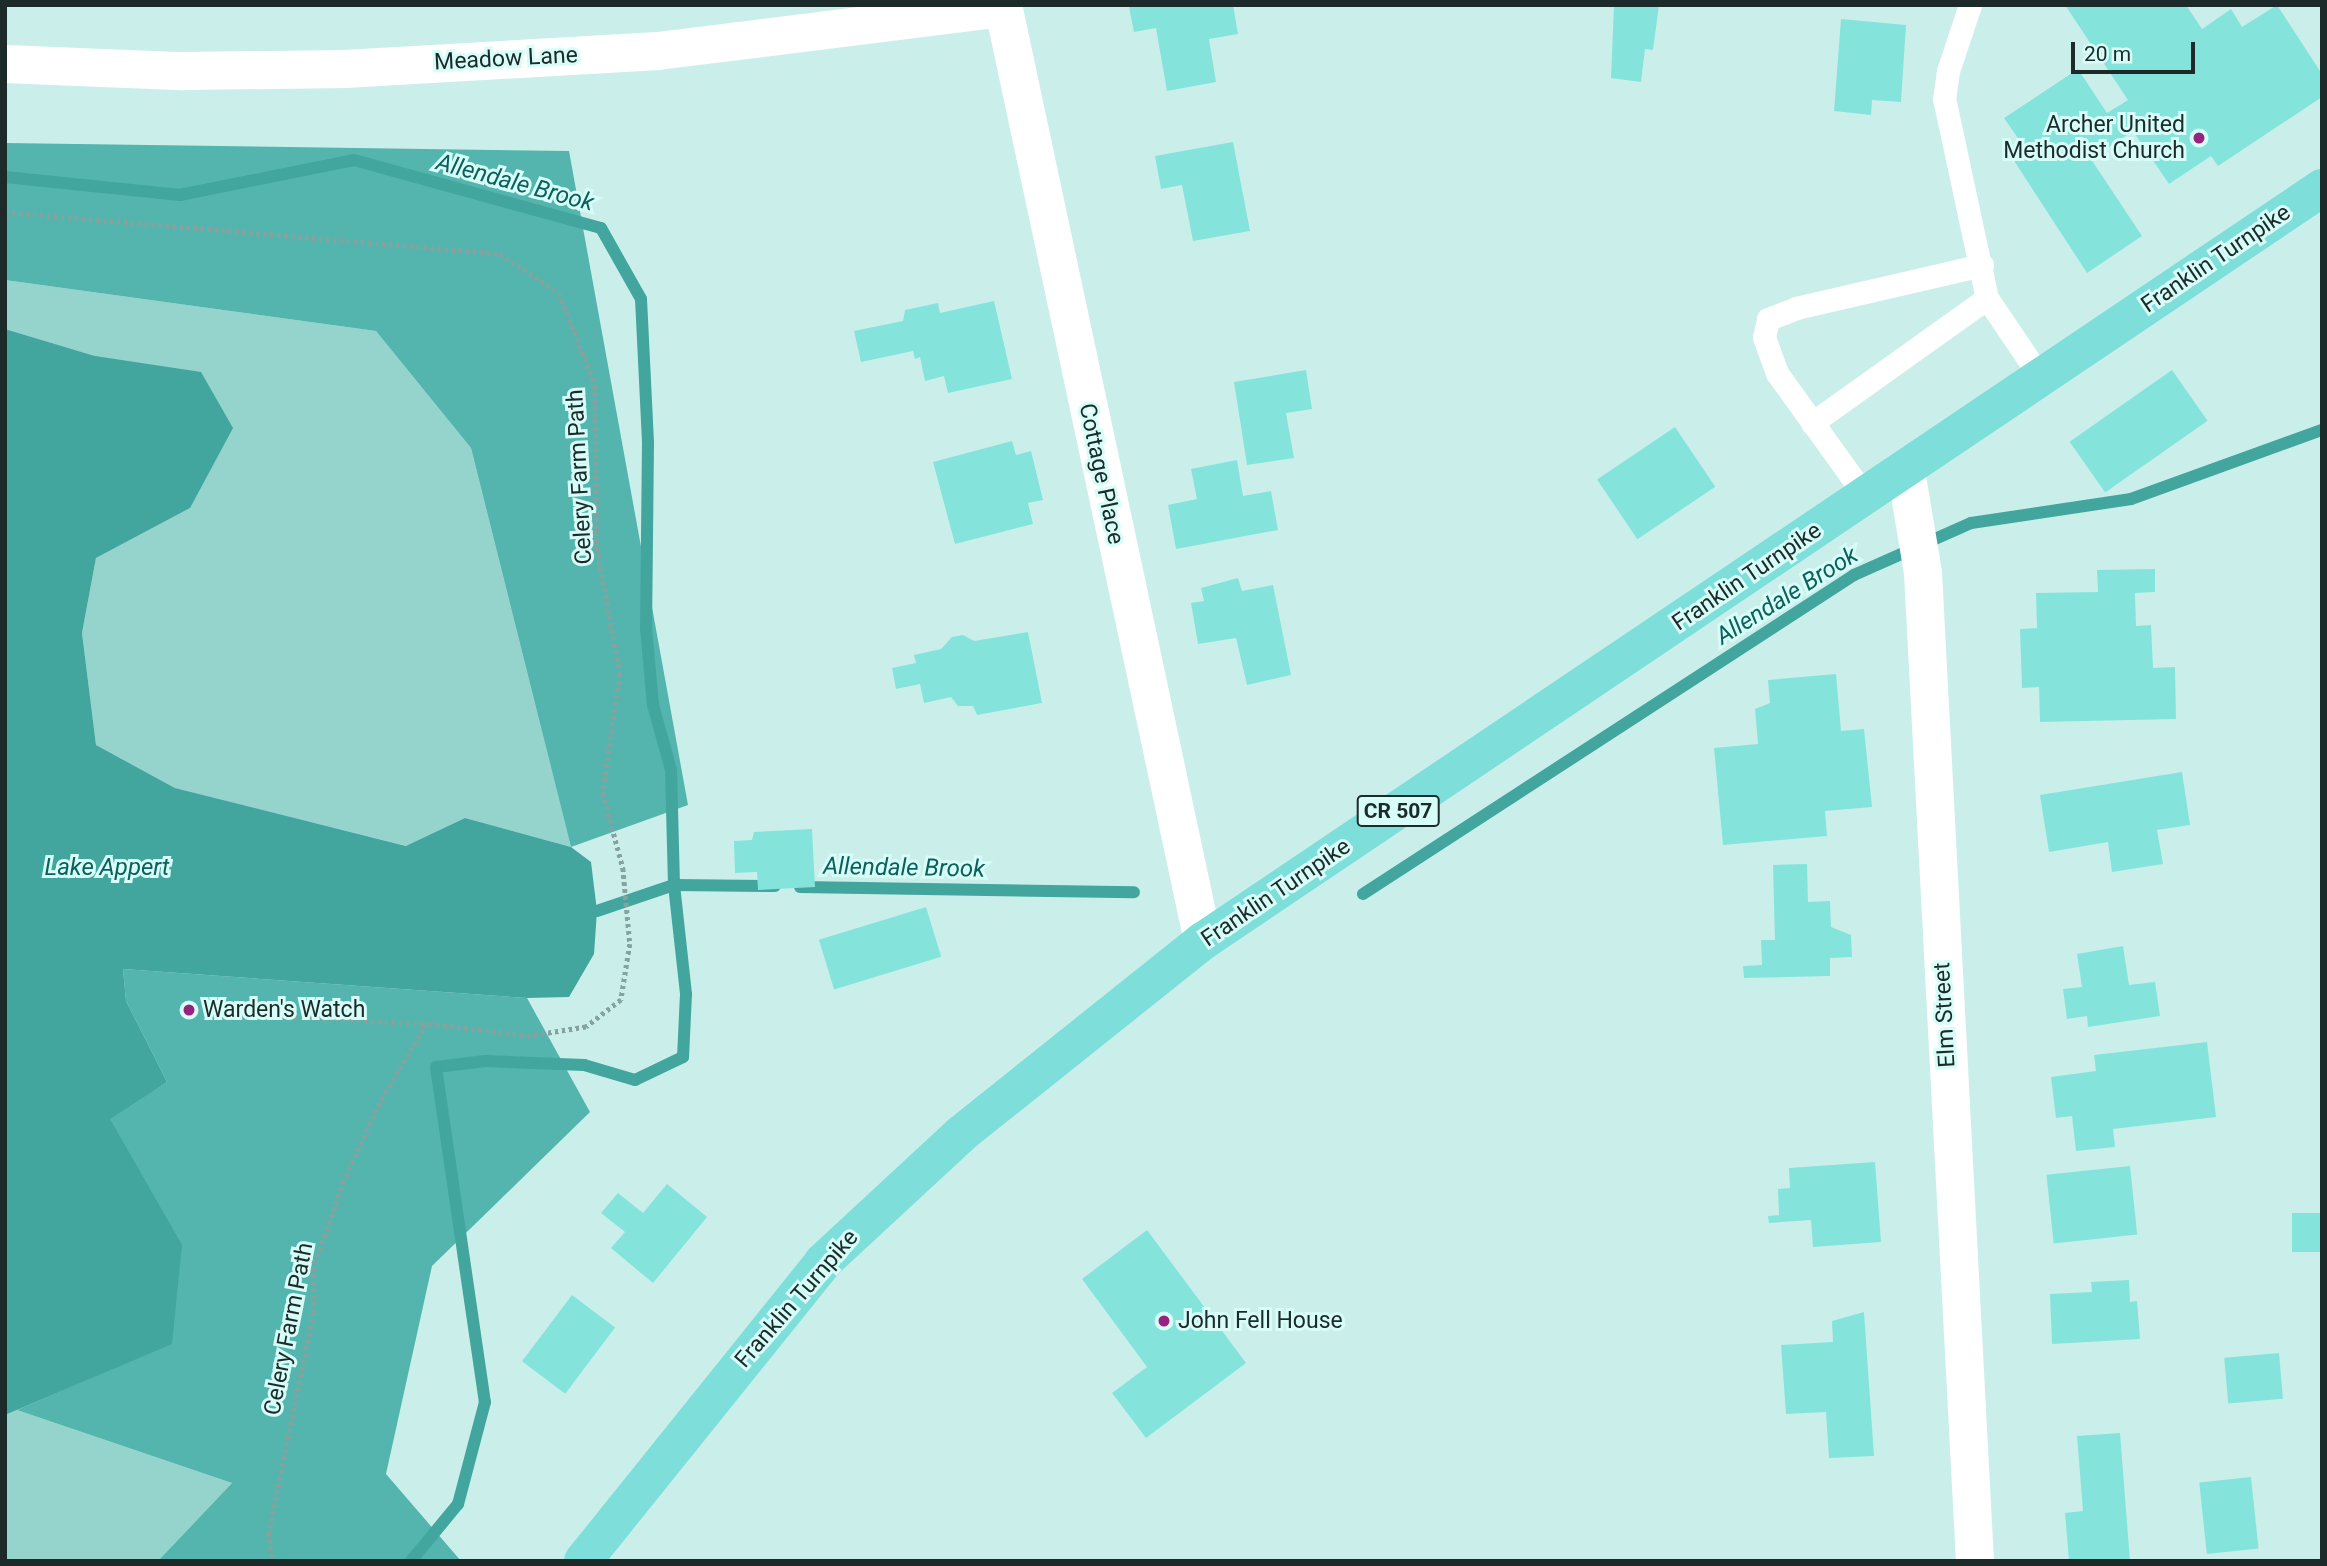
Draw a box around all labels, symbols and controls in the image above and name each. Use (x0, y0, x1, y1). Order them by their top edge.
scale bar (2075, 28, 2199, 72)
street label: Meadow Lane (434, 41, 578, 77)
text: 20 m (2084, 42, 2131, 66)
place label: Archer United Methodist Church (2003, 111, 2185, 165)
marker: Archer United Methodist Church (2191, 130, 2207, 146)
water label: Allendale Brook (433, 148, 597, 218)
street label: Franklin Turnpike (2136, 199, 2296, 319)
street label: Celery Farm Path (562, 389, 598, 565)
street label: Cottage Place (1073, 401, 1129, 547)
street label: Franklin Turnpike (1667, 517, 1827, 637)
water label: Allendale Brook (1711, 541, 1863, 651)
road number: CR 507 (1356, 794, 1440, 828)
street label: Franklin Turnpike (1196, 833, 1356, 953)
water label: Allendale Brook (823, 852, 985, 884)
water label: Lake Appert (45, 854, 169, 882)
street label: Elm Street (1928, 962, 1962, 1068)
place label: Warden's Watch (203, 996, 365, 1024)
marker: Warden's Watch (181, 1002, 197, 1018)
street label: Franklin Turnpike (729, 1224, 865, 1374)
street label: Celery Farm Path (259, 1240, 319, 1418)
place label: John Fell House (1178, 1307, 1343, 1335)
marker: John Fell House (1156, 1313, 1172, 1329)

